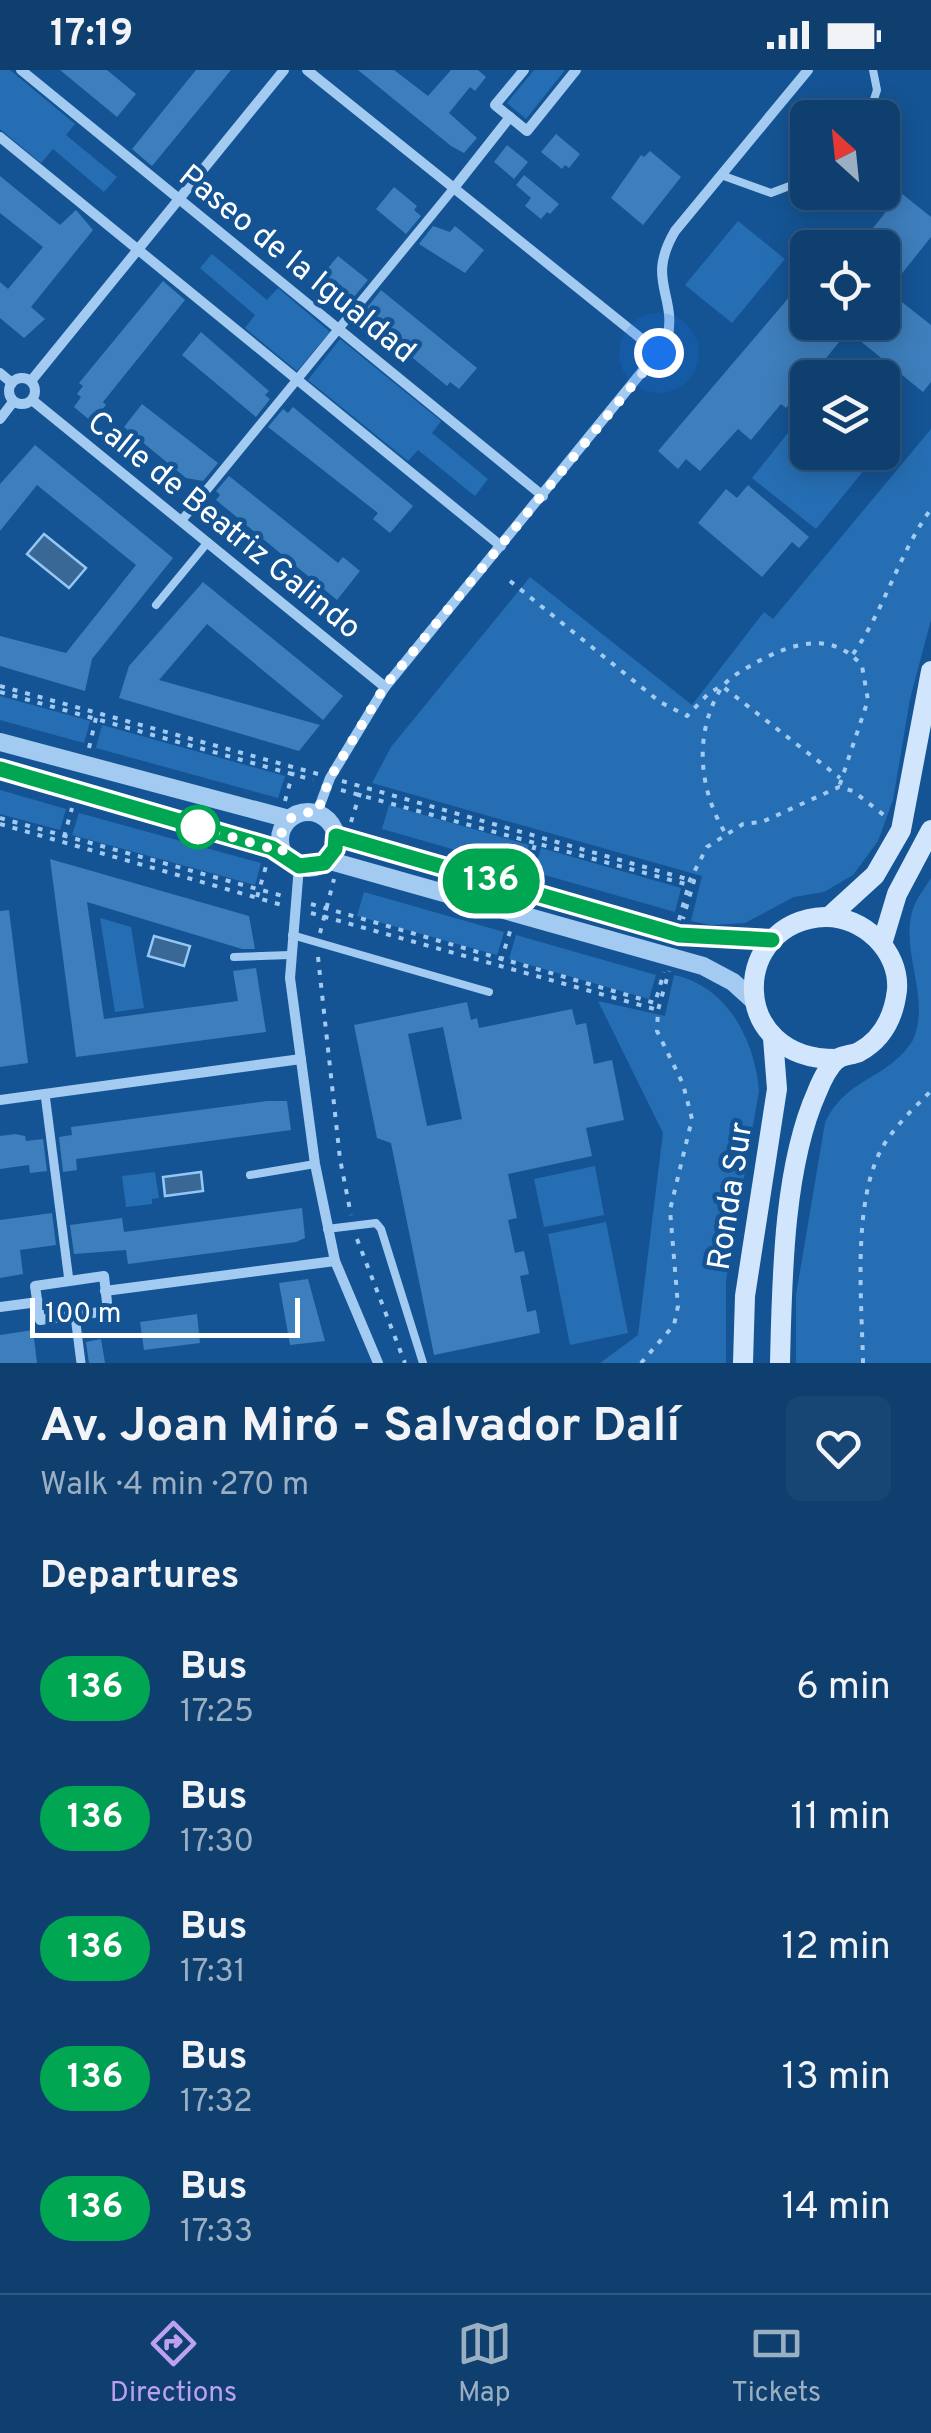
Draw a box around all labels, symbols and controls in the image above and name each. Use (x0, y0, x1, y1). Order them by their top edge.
text: 17:19 (50, 11, 133, 60)
north arrow (790, 100, 900, 210)
map controls (790, 100, 900, 470)
street label: Paseo de la Igualdad (169, 157, 423, 373)
button: locate (790, 230, 900, 340)
your location (634, 328, 684, 378)
button: layers (790, 360, 900, 470)
street label: Calle de Beatriz Galindo (78, 403, 368, 649)
unlabelled marker (177, 806, 219, 848)
line badge: 136 (434, 848, 548, 914)
text: 136 (463, 859, 519, 903)
street label: Ronda Sur (701, 1120, 763, 1273)
scale bar (30, 1293, 300, 1338)
text: 100 m (45, 1297, 121, 1333)
button: heart (786, 1396, 891, 1501)
text: Av. Joan Miró - Salvador Dalí (40, 1398, 680, 1458)
text: Walk · 4 min · 270 m (40, 1466, 309, 1506)
text: Departures (40, 1553, 240, 1602)
text: Bus (180, 1644, 247, 1693)
text: 6 min (796, 1664, 891, 1713)
text: 136 (67, 1666, 123, 1710)
text: 17:25 (180, 1693, 254, 1733)
text: Bus (180, 1774, 247, 1823)
text: 11 min (790, 1794, 891, 1843)
text: 136 (67, 1796, 123, 1840)
text: 17:30 (180, 1823, 254, 1863)
text: Bus (180, 1904, 247, 1953)
text: 12 min (781, 1924, 891, 1973)
text: 136 (67, 1926, 123, 1970)
text: 17:31 (180, 1953, 246, 1993)
text: Bus (180, 2034, 247, 2083)
text: 13 min (782, 2054, 891, 2103)
text: 136 (67, 2056, 123, 2100)
text: 17:32 (180, 2083, 253, 2123)
text: Bus (180, 2164, 247, 2213)
text: 14 min (782, 2184, 891, 2233)
text: 136 (67, 2186, 123, 2230)
text: 17:33 (180, 2213, 253, 2253)
tab: Directions (110, 2316, 237, 2412)
tab: Map (457, 2316, 512, 2412)
tab: Tickets (731, 2316, 821, 2412)

